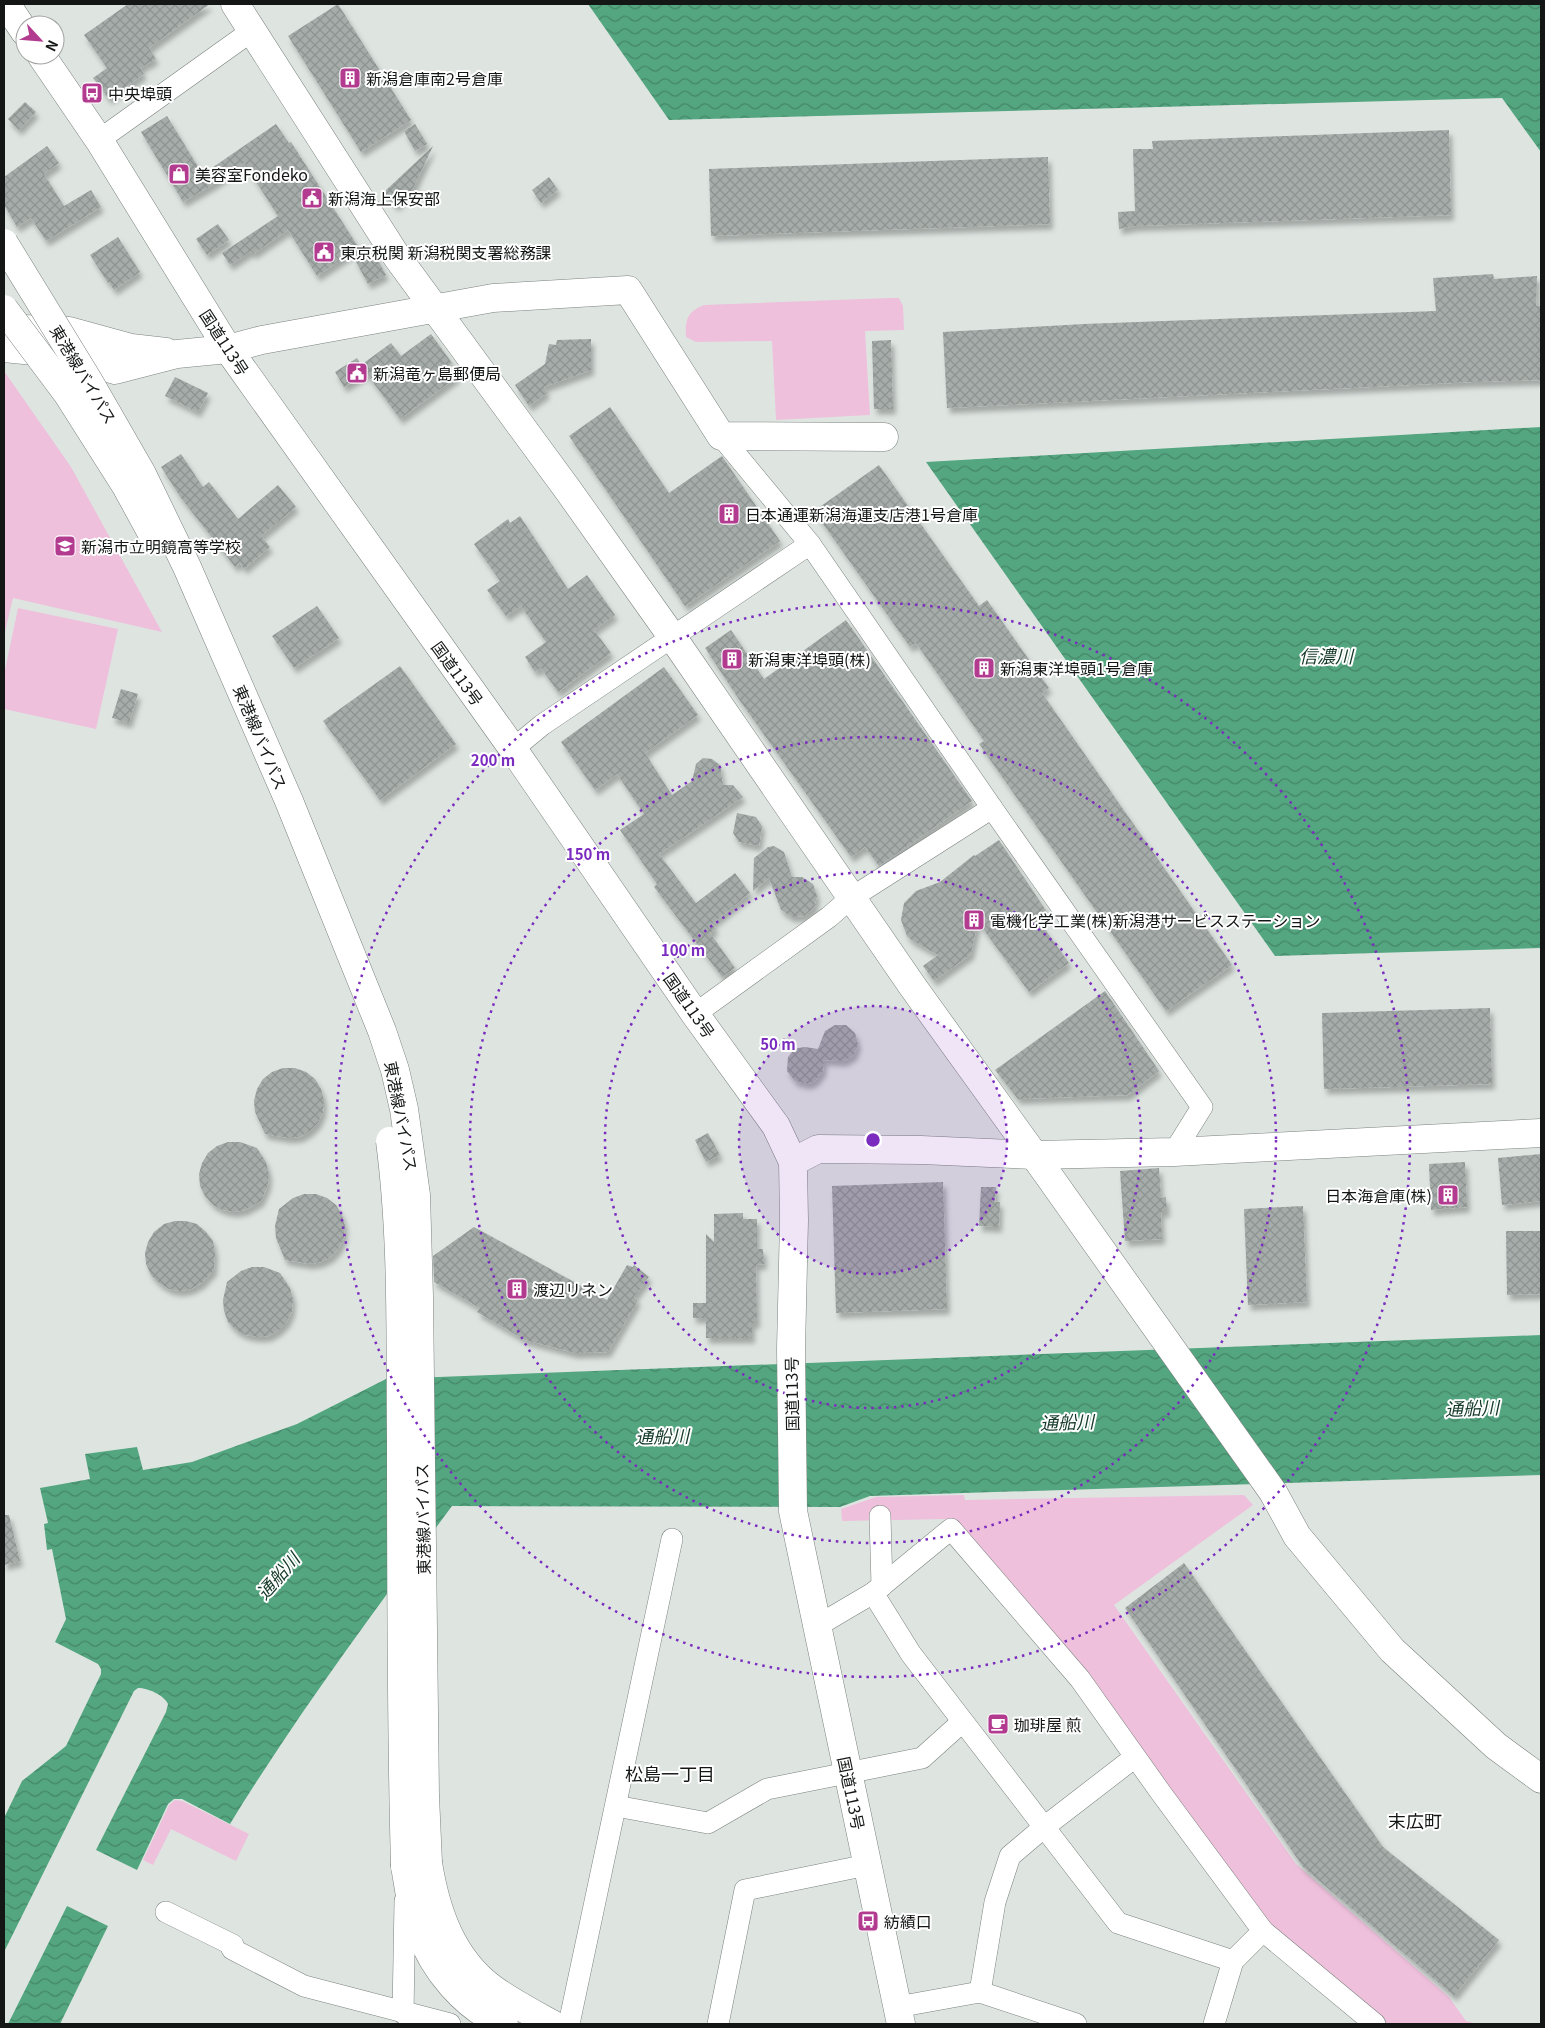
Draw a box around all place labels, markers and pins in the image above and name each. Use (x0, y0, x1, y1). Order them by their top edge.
building icon: 新潟倉庫南2号倉庫 (338, 66, 362, 90)
place label: 新潟倉庫南2号倉庫 (366, 66, 503, 90)
bus stop icon: 中央埠頭 (80, 81, 104, 105)
place label: 中央埠頭 (108, 81, 172, 105)
shop icon: 美容室Fondeko (167, 162, 191, 186)
place label: 美容室Fondeko (195, 162, 308, 186)
public building icon: 新潟海上保安部 (300, 186, 324, 210)
place label: 新潟海上保安部 (328, 186, 440, 210)
public building icon: 東京税関 新潟税関支署総務課 (312, 240, 336, 264)
place label: 東京税関 新潟税関支署総務課 (340, 240, 552, 264)
public building icon: 新潟竜ヶ島郵便局 (345, 361, 369, 385)
place label: 新潟竜ヶ島郵便局 (373, 361, 501, 385)
building icon: 日本通運新潟海運支店港1号倉庫 (717, 502, 741, 526)
place label: 日本通運新潟海運支店港1号倉庫 (745, 502, 978, 526)
school or university icon: 新潟市立明鏡高等学校 (53, 534, 77, 558)
place label: 新潟市立明鏡高等学校 (81, 534, 241, 558)
building icon: 新潟東洋埠頭(株) (720, 647, 744, 671)
place label: 新潟東洋埠頭(株) (748, 647, 871, 671)
building icon: 新潟東洋埠頭1号倉庫 (972, 656, 996, 680)
place label: 新潟東洋埠頭1号倉庫 (1000, 656, 1153, 680)
building icon: 電機化学工業(株)新潟港サービスステーション (962, 908, 986, 932)
place label: 電機化学工業(株)新潟港サービスステーション (990, 908, 1321, 932)
centre of rings (864, 1131, 882, 1149)
place label: 日本海倉庫(株) (1325, 1183, 1432, 1207)
building icon: 日本海倉庫(株) (1436, 1183, 1460, 1207)
building icon: 渡辺リネン (505, 1277, 529, 1301)
place label: 渡辺リネン (533, 1277, 613, 1301)
cafe icon: 珈琲屋 煎 (986, 1712, 1010, 1736)
place label: 珈琲屋 煎 (1014, 1712, 1082, 1736)
bus stop icon: 紡績口 (856, 1909, 880, 1933)
place label: 紡績口 (884, 1909, 932, 1933)

